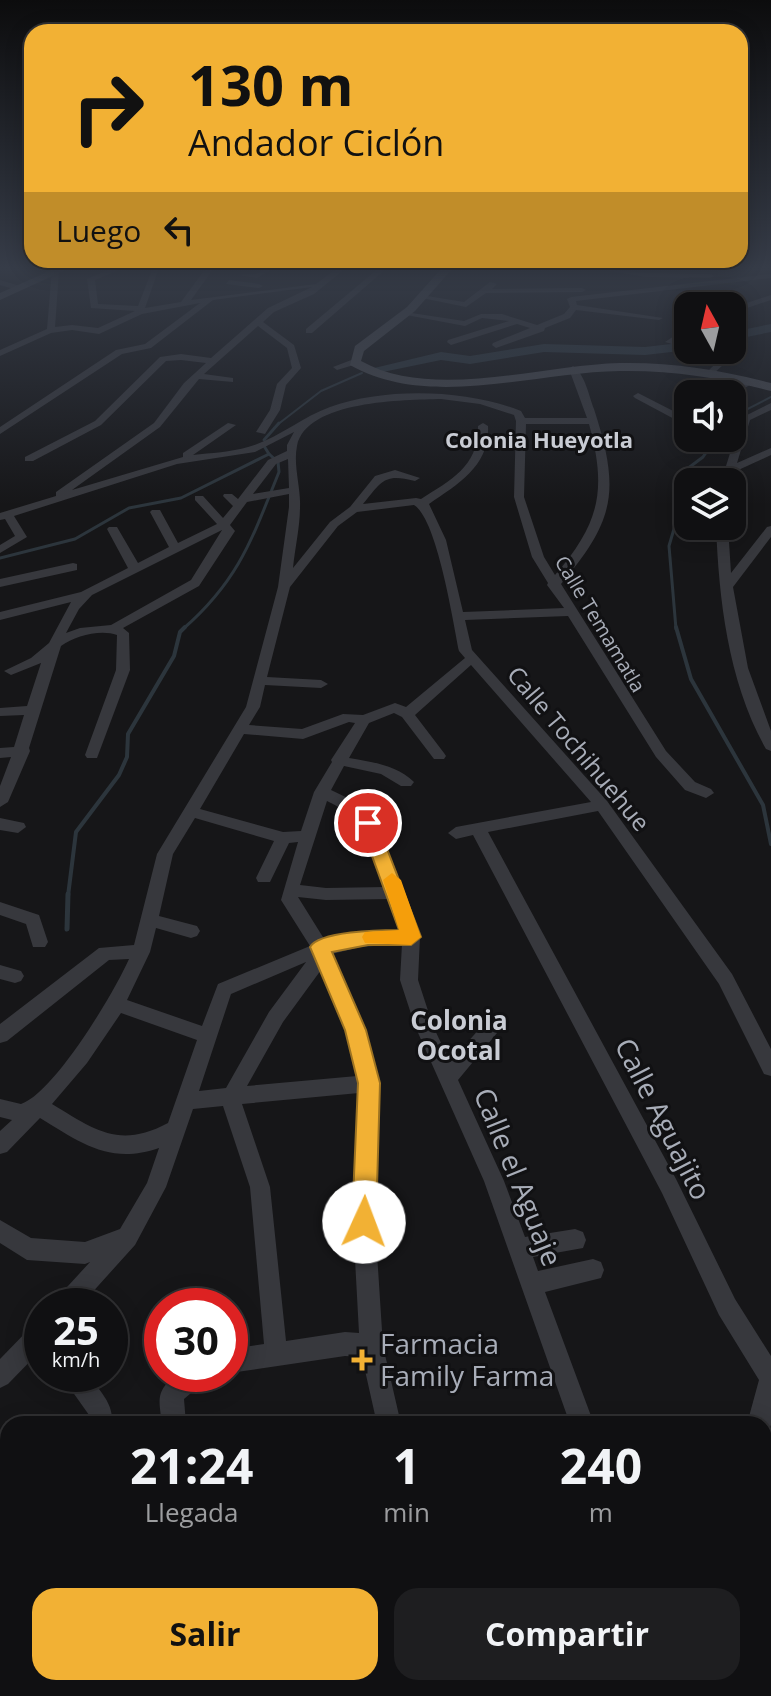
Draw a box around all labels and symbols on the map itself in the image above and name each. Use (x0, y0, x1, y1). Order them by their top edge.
north arrow (674, 292, 746, 364)
district label: Colonia Hueyotla (445, 424, 633, 454)
street label: Calle Temamatla (549, 550, 652, 697)
street label: Calle Tochihuehue (500, 659, 658, 838)
pin (334, 789, 402, 857)
district label: Colonia Ocotal (410, 1002, 508, 1068)
street label: Calle Aguajito (607, 1031, 721, 1206)
street label: Calle el Aguaje (466, 1082, 572, 1271)
position arrow (322, 1180, 406, 1264)
speed limit sign: 30 (144, 1288, 248, 1392)
place label: Farmacia Family Farma (380, 1324, 554, 1394)
marker: Farmacia Family Farma (351, 1349, 373, 1371)

